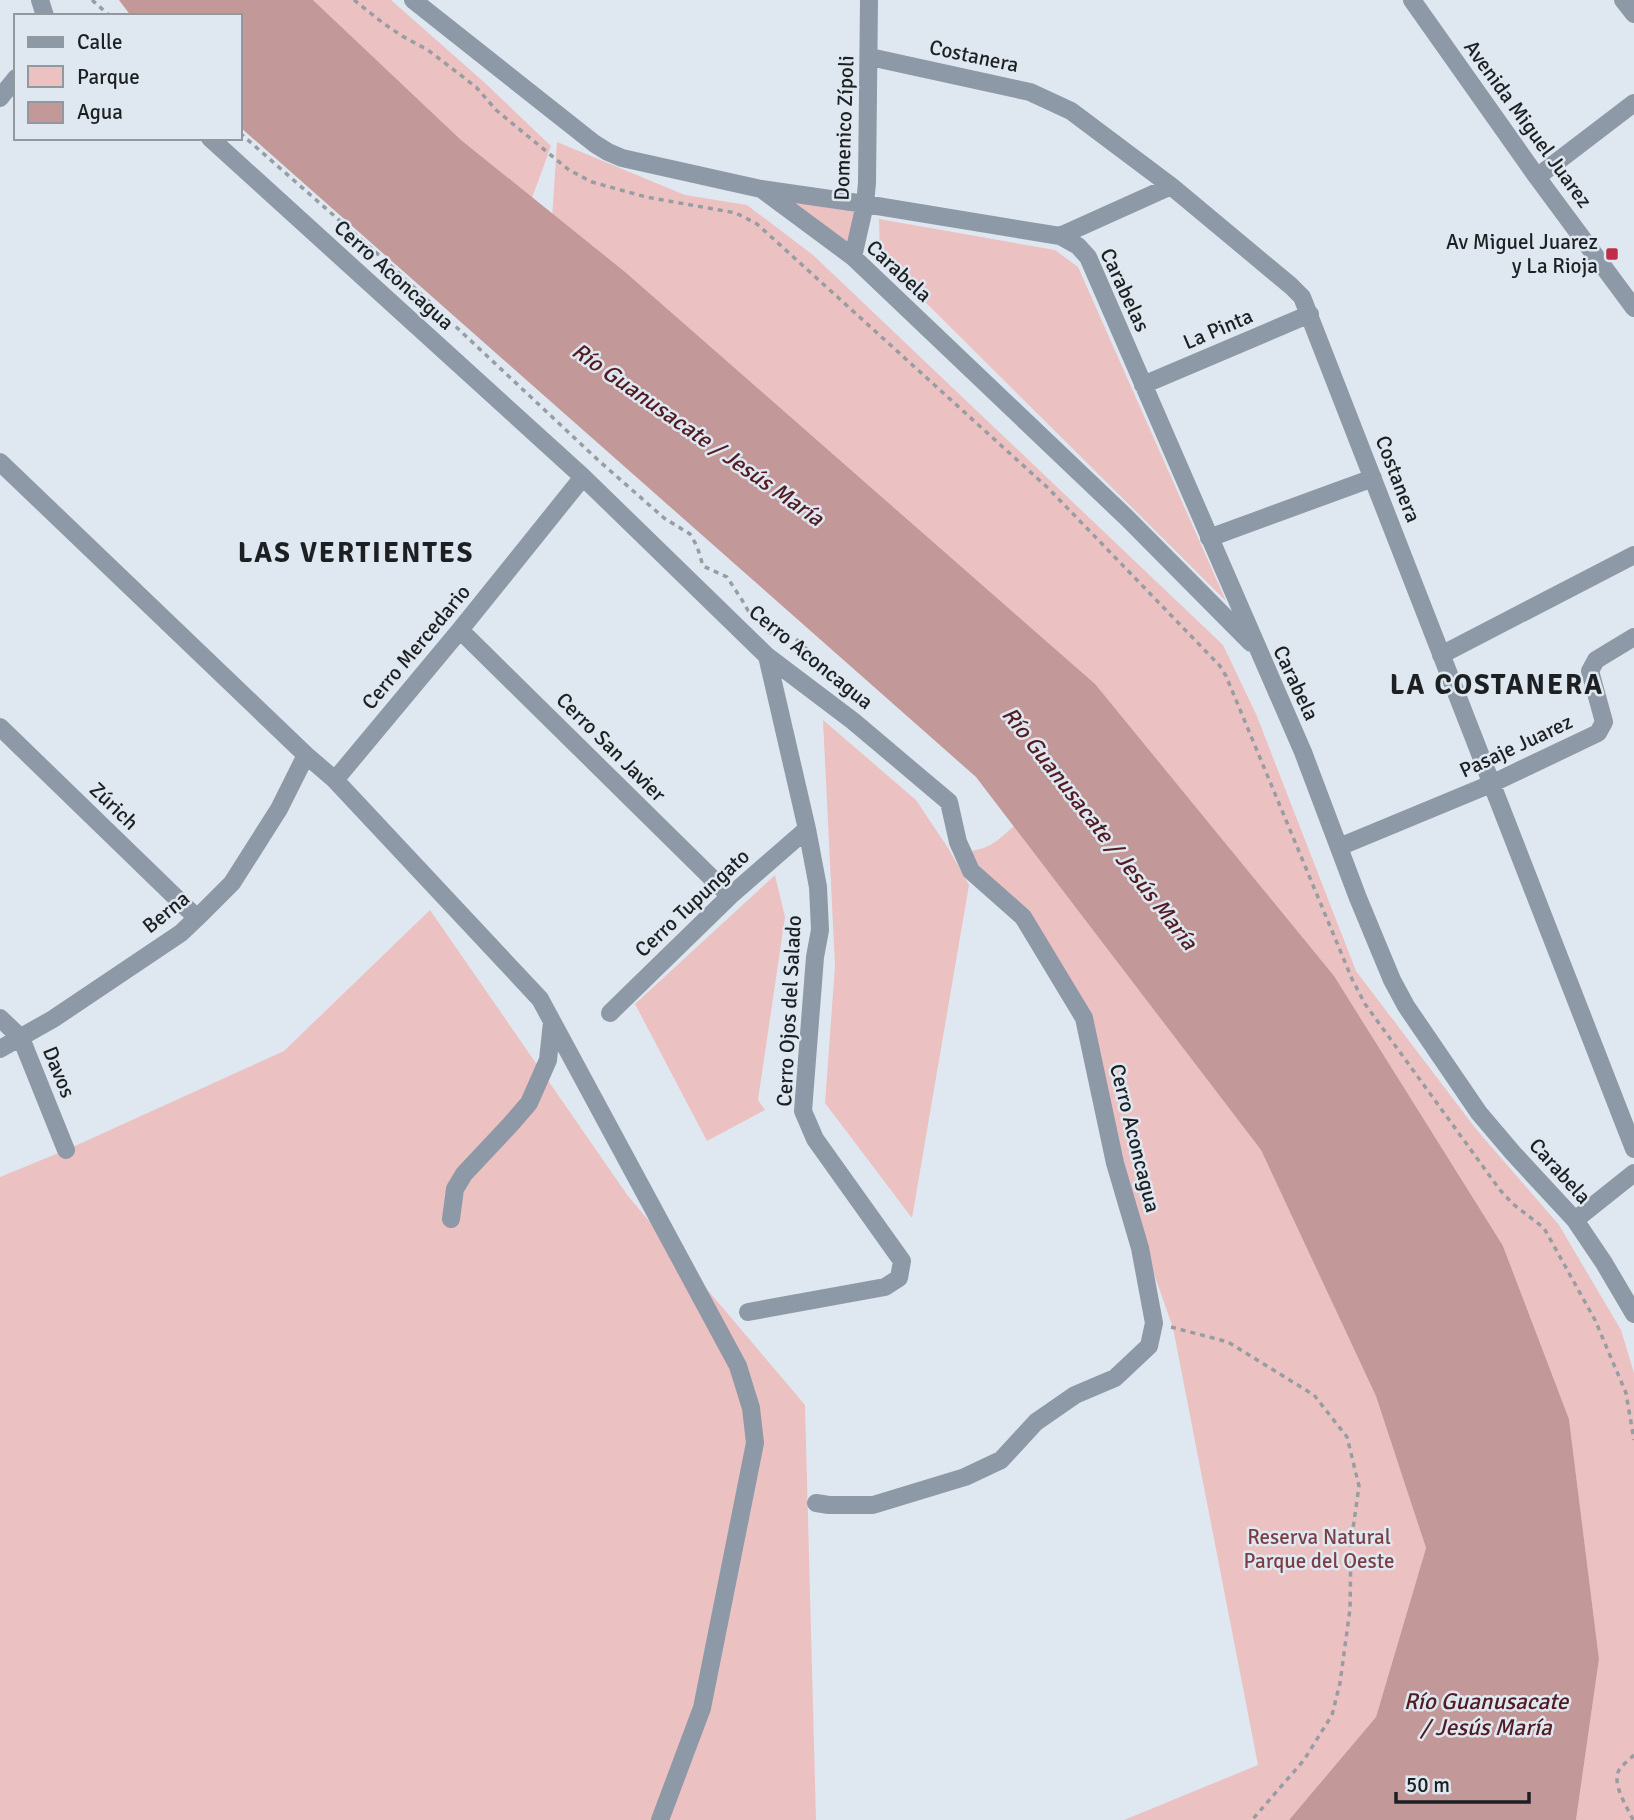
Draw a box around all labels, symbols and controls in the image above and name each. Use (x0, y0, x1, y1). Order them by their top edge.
legend (14, 14, 242, 140)
text: Calle (77, 29, 123, 55)
street label: Costanera (927, 34, 1021, 78)
street label: Avenida Miguel Juarez (1458, 35, 1598, 213)
street label: Domenico Zípoli (828, 55, 860, 201)
text: Parque (77, 64, 140, 90)
text: Agua (77, 99, 123, 125)
street label: Cerro Aconcagua (329, 214, 459, 336)
place label: Av Miguel Juarez y La Rioja (1446, 229, 1598, 279)
street label: Carabela (861, 234, 937, 308)
street label: Carabelas (1094, 244, 1156, 336)
marker: Av Miguel Juarez y La Rioja (1604, 246, 1620, 262)
street label: La Pinta (1179, 303, 1257, 355)
water label: Río Guanusacate / Jesús María (566, 336, 830, 533)
street label: Costanera (1370, 432, 1426, 526)
district label: LAS VERTIENTES (238, 536, 474, 570)
street label: Cerro Mercedario (356, 579, 476, 715)
street label: Cerro Aconcagua (744, 599, 878, 715)
street label: Carabela (1267, 641, 1325, 725)
district label: LA COSTANERA (1390, 668, 1604, 702)
street label: Cerro San Javier (551, 687, 671, 807)
water label: Río Guanusacate / Jesús María (996, 701, 1204, 957)
street label: Pasaje Juarez (1455, 708, 1577, 784)
street label: Zúrich (84, 777, 144, 835)
street label: Cerro Tupungato (629, 843, 755, 963)
street label: Berna (137, 885, 195, 939)
street label: Cerro Ojos del Salado (771, 915, 807, 1107)
street label: Davos (37, 1043, 81, 1101)
street label: Cerro Aconcagua (1104, 1061, 1166, 1215)
street label: Carabela (1524, 1133, 1596, 1209)
park label: Reserva Natural Parque del Oeste (1244, 1524, 1394, 1574)
water label: Río Guanusacate / Jesús María (1404, 1687, 1570, 1742)
scale bar (1396, 1760, 1529, 1804)
text: 50 m (1406, 1772, 1450, 1798)

